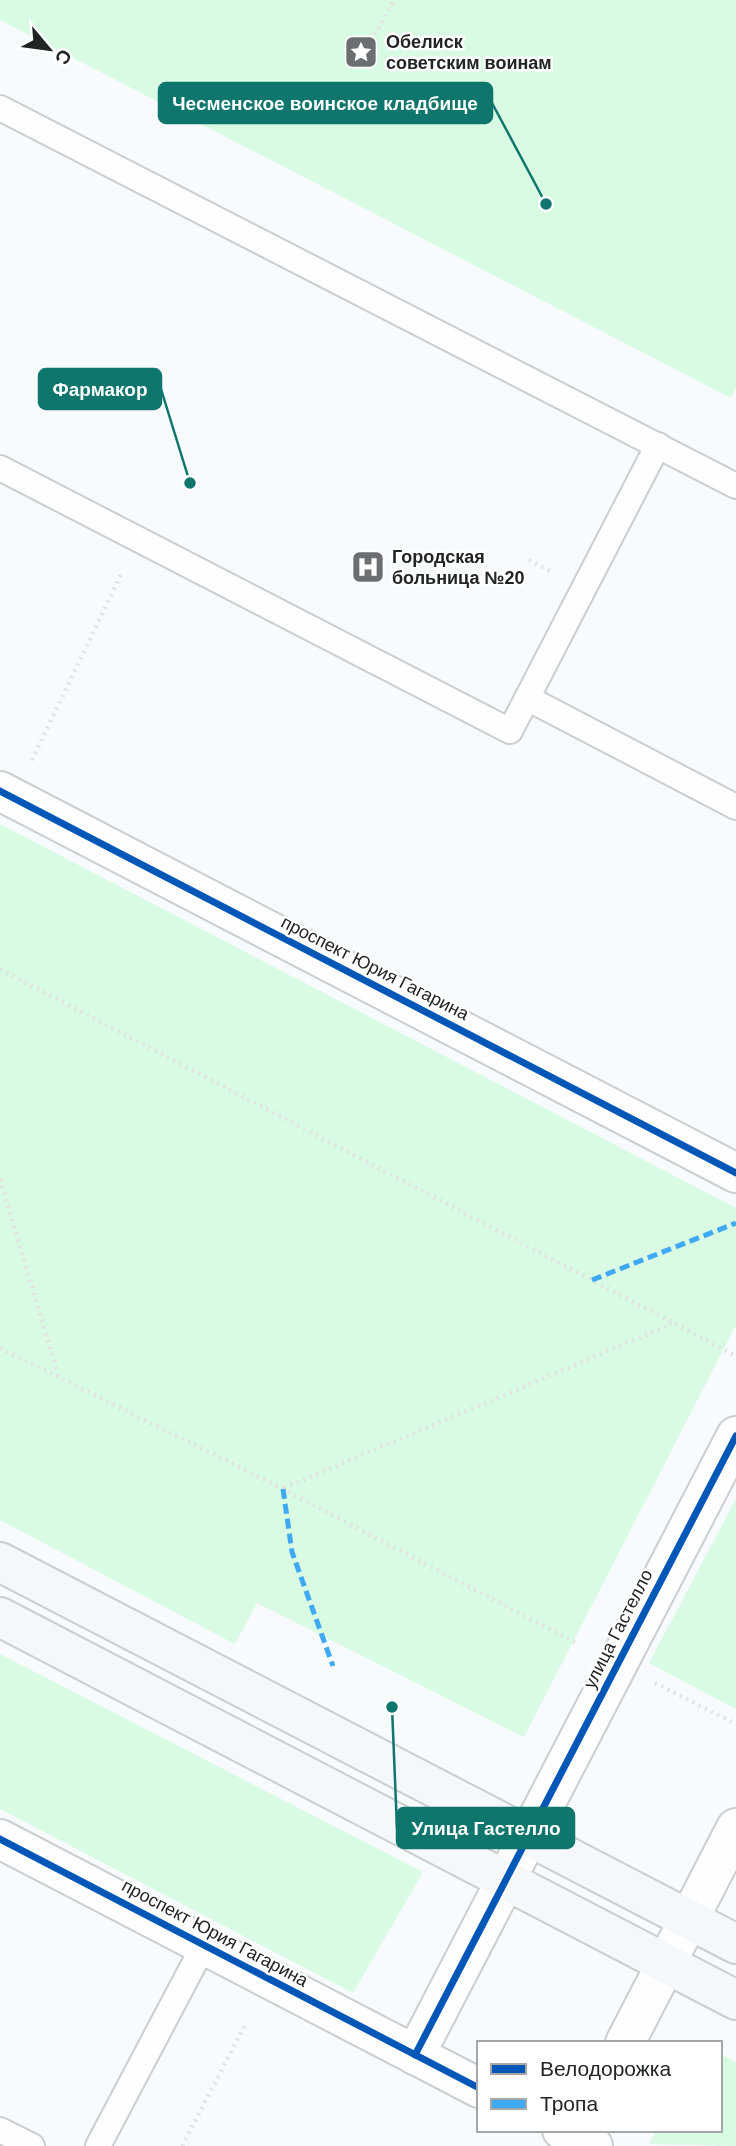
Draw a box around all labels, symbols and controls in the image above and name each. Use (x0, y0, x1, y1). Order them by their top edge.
north arrow (14, 14, 84, 84)
place label: Обелиск советским воинам (386, 32, 552, 73)
place icon: Обелиск советским воинам (342, 33, 380, 71)
text: С (51, 46, 76, 68)
callout: Чесменское воинское кладбище (159, 83, 492, 123)
text: Чесменское воинское кладбище (172, 93, 478, 114)
callout: Фармакор (39, 369, 161, 409)
text: Фармакор (53, 379, 147, 400)
place label: Городская больница №20 (392, 547, 525, 588)
hospital icon: Городская больница №20 (349, 548, 387, 586)
street label: проспект Юрия Гагарина (278, 912, 473, 1025)
street label: улица Гастелло (579, 1566, 657, 1692)
callout: Улица Гастелло (397, 1808, 574, 1848)
text: Улица Гастелло (411, 1818, 561, 1839)
street label: проспект Юрия Гагарина (119, 1875, 312, 1991)
legend (477, 2041, 722, 2132)
text: Велодорожка (540, 2057, 671, 2080)
text: Тропа (540, 2092, 598, 2115)

